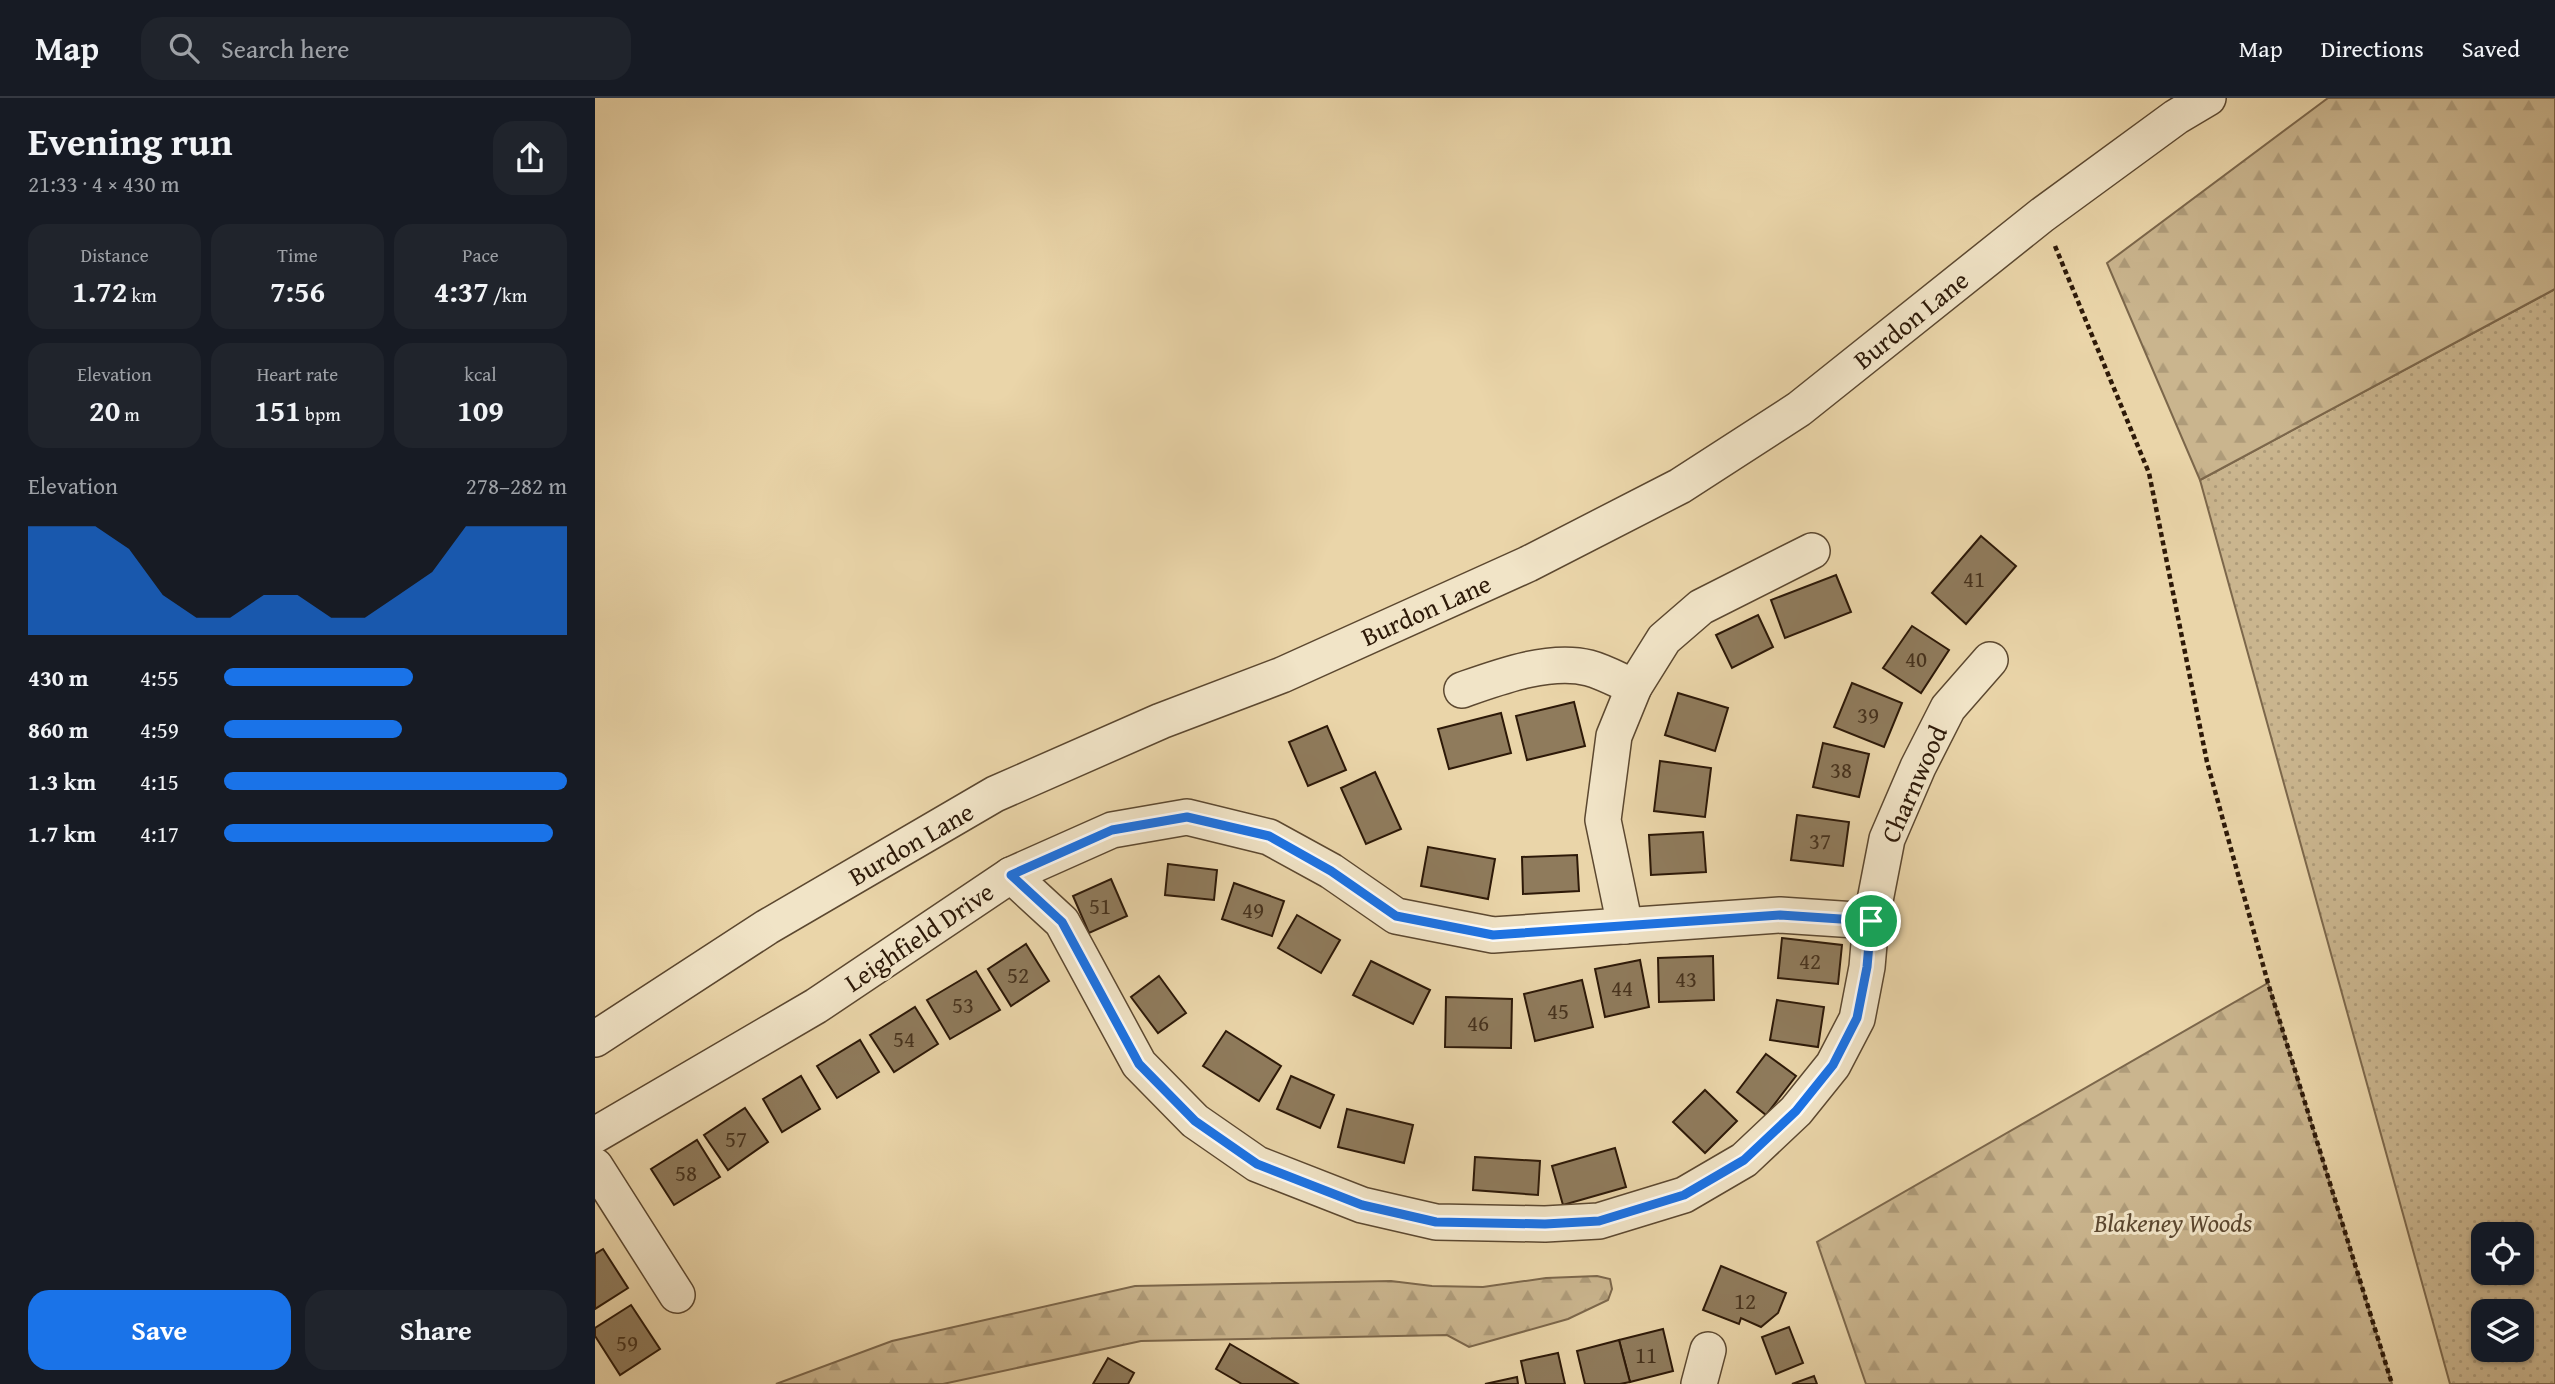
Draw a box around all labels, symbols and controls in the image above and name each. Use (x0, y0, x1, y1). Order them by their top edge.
search box (141, 17, 631, 80)
text: Map (35, 24, 99, 72)
icon: search (165, 29, 203, 67)
text: Search here (221, 29, 349, 68)
text: Map (2239, 31, 2283, 66)
text: Directions (2321, 31, 2424, 66)
text: Saved (2462, 31, 2520, 66)
text: Evening run (28, 113, 232, 169)
button: share (493, 121, 567, 195)
text: 21:33 · 4 × 430 m (28, 167, 180, 200)
text: Distance (80, 241, 149, 269)
text: Time (277, 241, 318, 269)
text: Pace (462, 241, 499, 269)
street label: Burdon Lane (1845, 261, 1977, 378)
text: 1.72 (72, 269, 127, 313)
text: 7:56 (270, 269, 325, 313)
text: 4:37 (434, 269, 489, 313)
text: km (127, 281, 157, 309)
text: /km (489, 281, 527, 309)
text: Elevation (77, 360, 152, 388)
text: Heart rate (257, 360, 338, 388)
text: kcal (464, 360, 497, 388)
text: 20 (89, 388, 120, 432)
text: 151 (254, 388, 301, 432)
text: 109 (457, 388, 504, 432)
text: m (120, 400, 140, 428)
text: bpm (301, 400, 341, 428)
text: Elevation (28, 469, 118, 502)
text: 278–282 m (466, 469, 567, 502)
house number: 41 (1963, 562, 1985, 595)
street label: Burdon Lane (1355, 564, 1497, 656)
house number: 40 (1905, 642, 1927, 675)
text: 430 m (28, 661, 89, 694)
text: 4:55 (140, 661, 179, 694)
house number: 39 (1857, 698, 1879, 731)
text: 860 m (28, 713, 89, 746)
text: 4:59 (140, 713, 179, 746)
street label: Charnwood (1870, 719, 1957, 849)
house number: 38 (1830, 753, 1852, 786)
text: 1.3 km (28, 765, 96, 798)
text: 4:15 (140, 765, 179, 798)
street label: Burdon Lane (841, 792, 980, 895)
text: 1.7 km (28, 817, 96, 850)
text: 4:17 (140, 817, 179, 850)
house number: 37 (1809, 824, 1831, 857)
street label: Leighfield Drive (836, 872, 1001, 1001)
house number: 51 (1089, 889, 1111, 922)
pin (1841, 891, 1901, 951)
house number: 49 (1242, 893, 1264, 926)
icon: arrive (1852, 902, 1890, 940)
house number: 42 (1799, 944, 1821, 977)
house number: 52 (1007, 958, 1029, 991)
house number: 43 (1675, 962, 1697, 995)
house number: 44 (1611, 971, 1633, 1004)
house number: 53 (952, 988, 974, 1021)
house number: 45 (1547, 994, 1569, 1027)
house number: 46 (1467, 1006, 1489, 1039)
house number: 54 (893, 1022, 915, 1055)
house number: 57 (725, 1122, 747, 1155)
house number: 58 (675, 1156, 697, 1189)
park label: Blakeney Woods (2093, 1203, 2253, 1242)
map controls (2471, 1222, 2534, 1362)
button: locate (2471, 1222, 2534, 1285)
house number: 12 (1734, 1284, 1756, 1317)
button: Save (28, 1290, 291, 1370)
button: Share (305, 1290, 567, 1370)
button: layers (2471, 1299, 2534, 1362)
house number: 59 (616, 1326, 638, 1359)
house number: 11 (1635, 1338, 1657, 1371)

